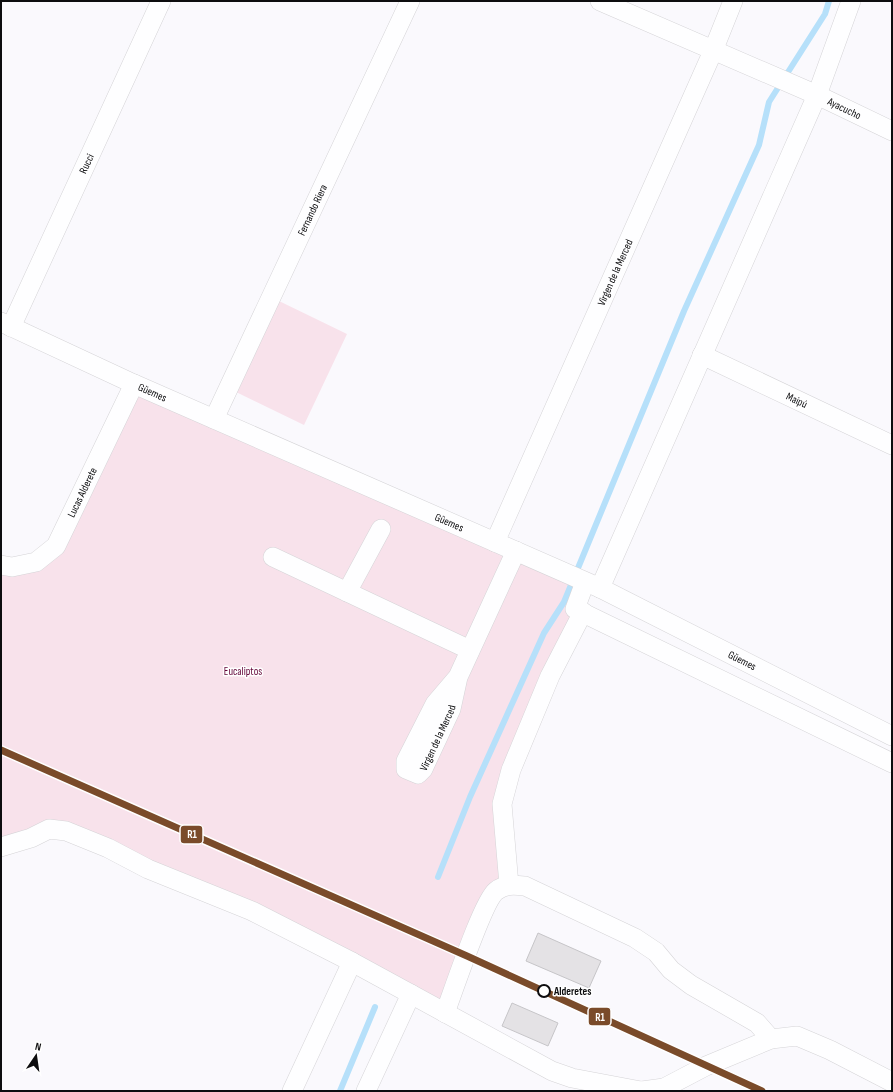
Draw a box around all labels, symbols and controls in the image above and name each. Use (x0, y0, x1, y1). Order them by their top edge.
street label: Ayacucho (825, 95, 864, 122)
street label: Rucci (77, 152, 97, 176)
street label: Fernando Riera (295, 182, 330, 238)
street label: Virgen de la Merced (595, 237, 636, 308)
street label: Güemes (136, 381, 169, 405)
street label: Maipú (784, 390, 810, 411)
street label: Lucas Alderete (65, 465, 100, 520)
street label: Güemes (433, 511, 466, 535)
street label: Güemes (726, 648, 758, 673)
park label: Eucaliptos (224, 665, 262, 678)
street label: Virgen de la Merced (417, 703, 459, 773)
line badge: R1 (180, 825, 203, 844)
text: R1 (187, 828, 198, 841)
marker: Alderetes (537, 984, 551, 998)
place label: Alderetes (553, 985, 592, 998)
line badge: R1 (588, 1007, 611, 1026)
text: R1 (595, 1011, 606, 1024)
north arrow (16, 1036, 56, 1076)
text: N (34, 1040, 43, 1054)

